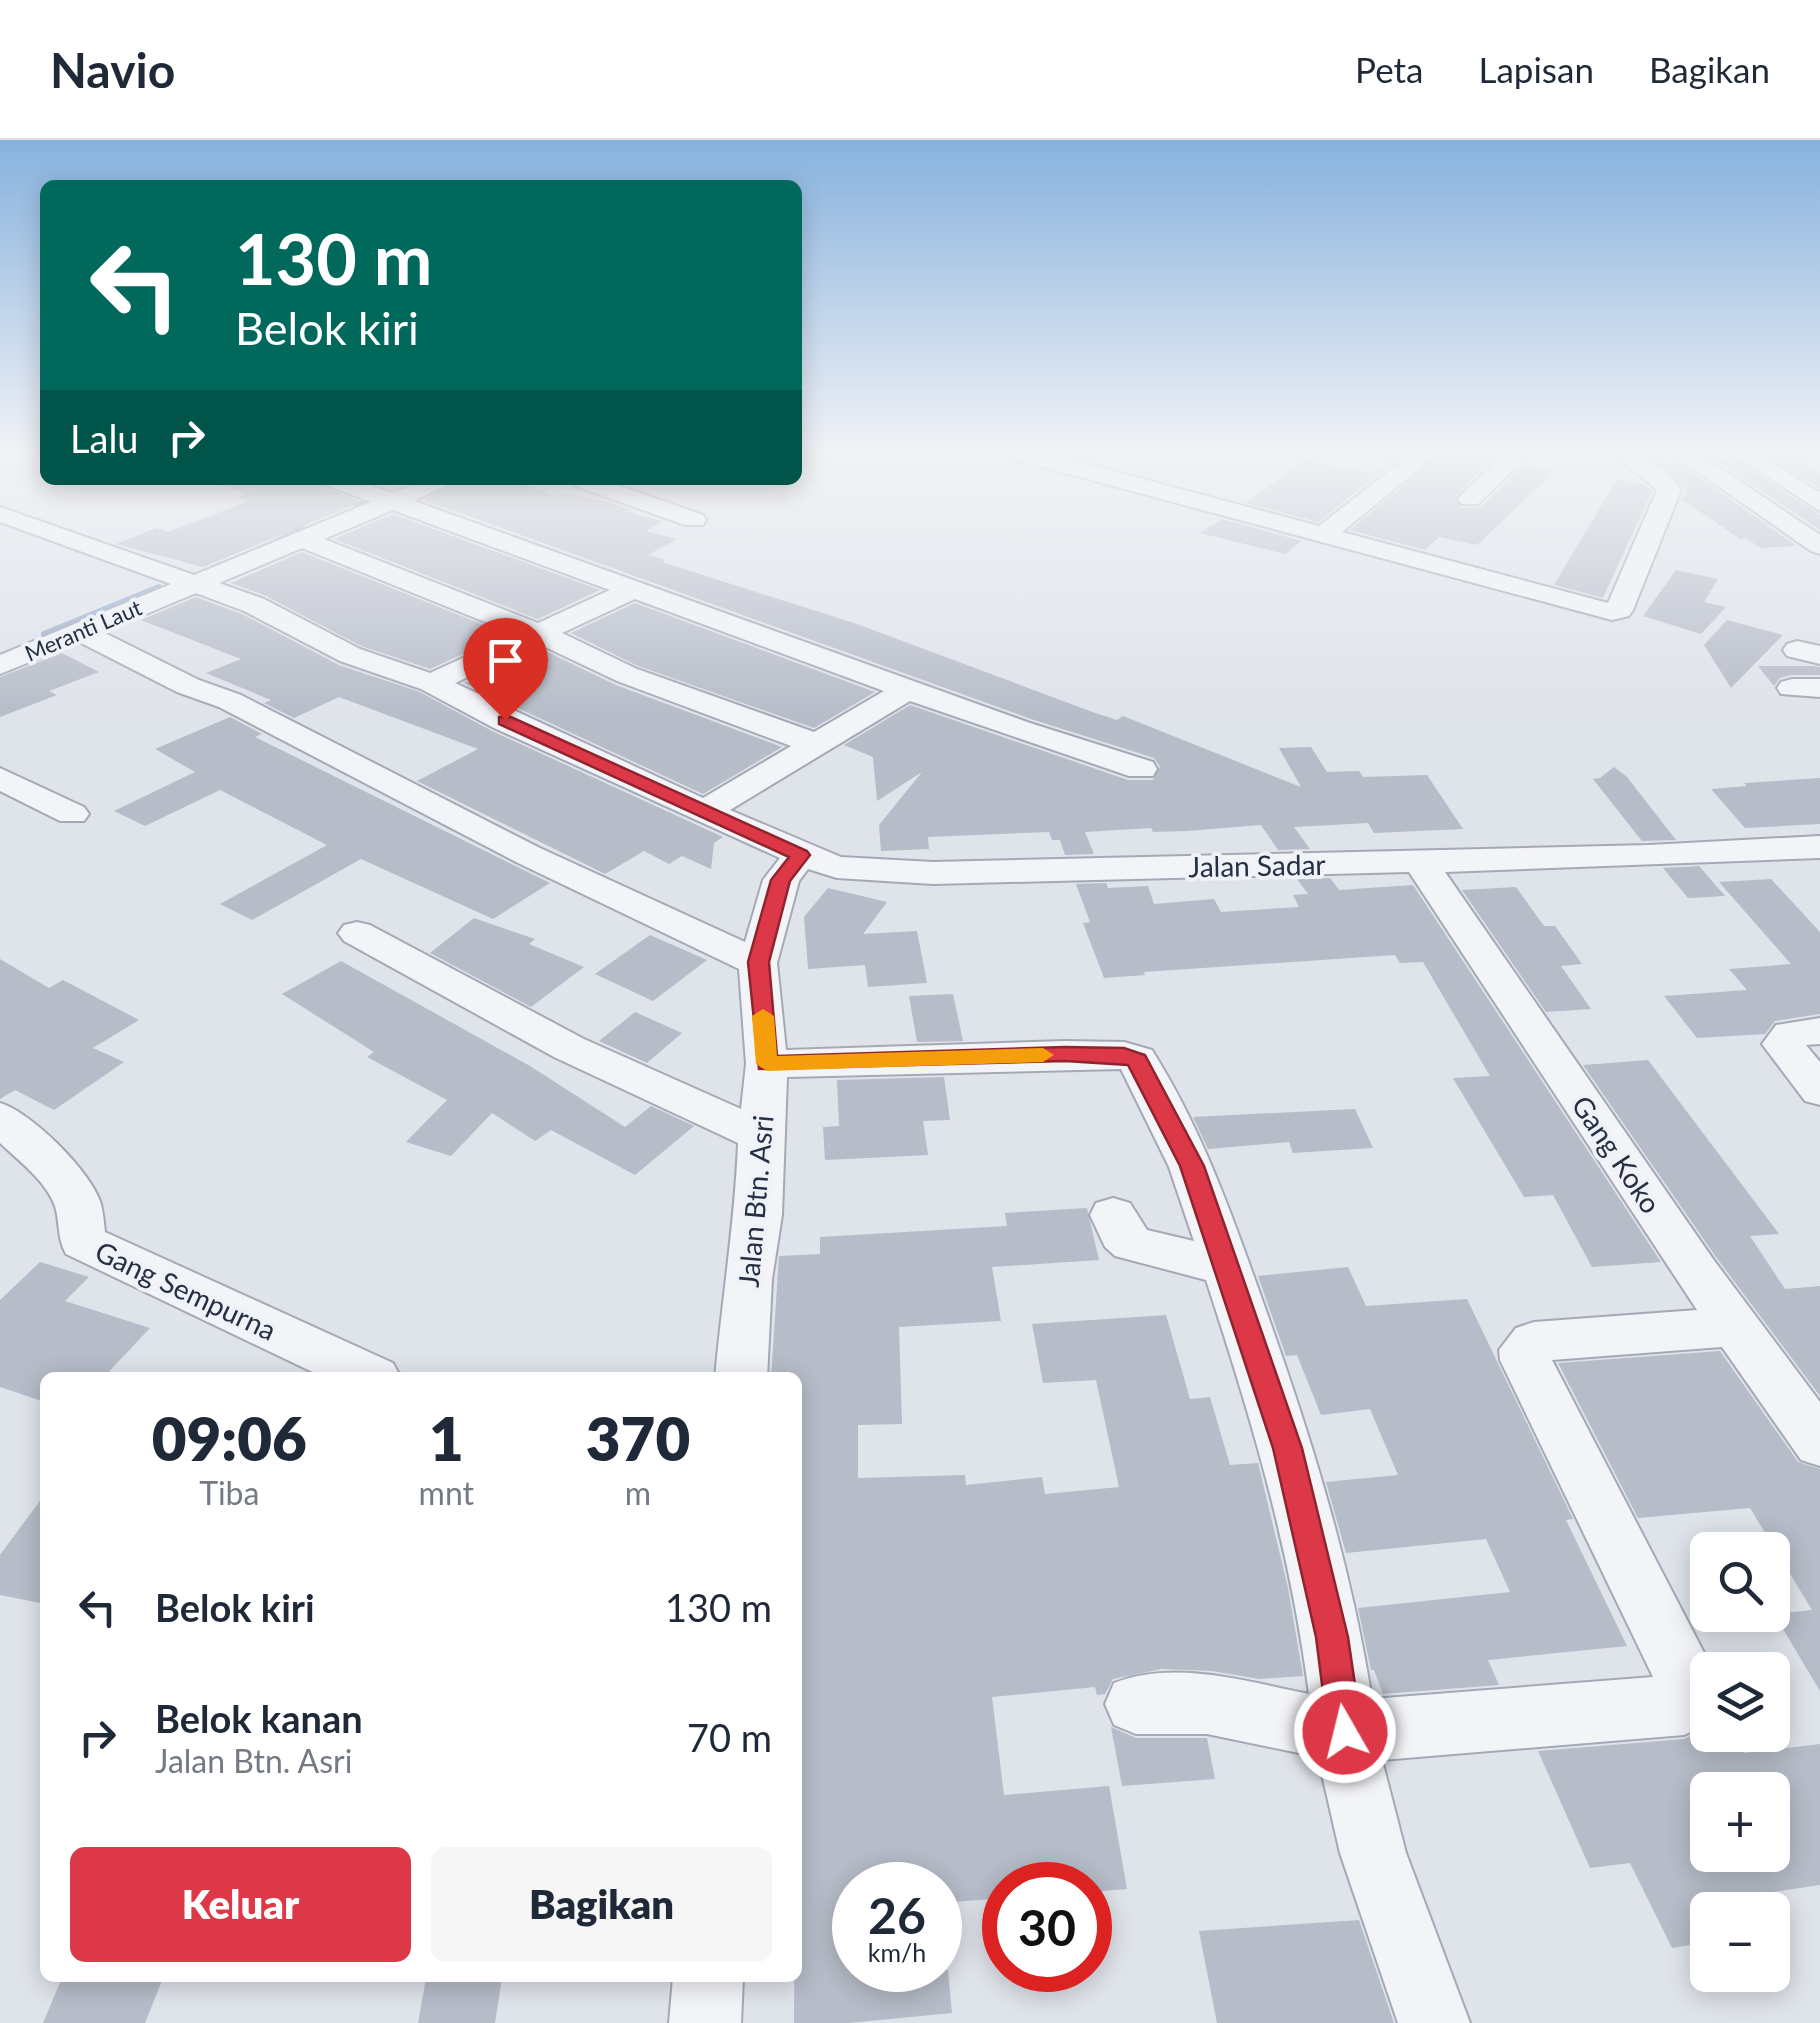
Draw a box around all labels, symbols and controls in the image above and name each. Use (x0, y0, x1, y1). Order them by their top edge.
text: Navio (50, 41, 175, 98)
text: Peta (1355, 48, 1423, 90)
text: Lapisan (1478, 48, 1594, 90)
text: Bagikan (1649, 48, 1770, 90)
text: 130 m (235, 216, 432, 300)
icon: left (70, 220, 200, 350)
text: Belok kiri (235, 301, 419, 355)
icon: right (159, 410, 214, 465)
text: Lalu (70, 415, 139, 461)
street label: Meranti Laut (21, 593, 146, 667)
pin (463, 618, 548, 721)
icon: arrive (478, 633, 533, 688)
street label: Jalan Sadar (1188, 847, 1326, 883)
street label: Gang Koko (1565, 1089, 1669, 1219)
street label: Jalan Btn. Asri (731, 1114, 779, 1288)
street label: Gang Sempurna (90, 1233, 282, 1347)
text: 09:06 (152, 1402, 307, 1474)
text: 1 (429, 1402, 464, 1474)
text: 370 (586, 1402, 690, 1474)
text: Tiba (199, 1473, 259, 1512)
text: mnt (419, 1473, 474, 1512)
text: m (625, 1473, 651, 1512)
map controls (1690, 1532, 1790, 1992)
button: search (1690, 1532, 1790, 1632)
icon: left (70, 1580, 125, 1635)
text: Belok kiri (155, 1584, 315, 1630)
text: 130 m (665, 1584, 772, 1630)
button: layers (1690, 1652, 1790, 1752)
position arrow (1293, 1680, 1397, 1784)
text: Belok kanan (155, 1695, 363, 1741)
icon: right (70, 1710, 125, 1765)
text: 70 m (687, 1714, 772, 1760)
text: Jalan Btn. Asri (155, 1741, 352, 1780)
button: + (1690, 1772, 1790, 1872)
button: Keluar (70, 1847, 411, 1962)
button: Bagikan (431, 1847, 772, 1962)
speed limit sign: 30 (982, 1862, 1112, 1992)
text: 26 (868, 1885, 926, 1945)
button: − (1690, 1892, 1790, 1992)
text: km/h (868, 1937, 926, 1967)

